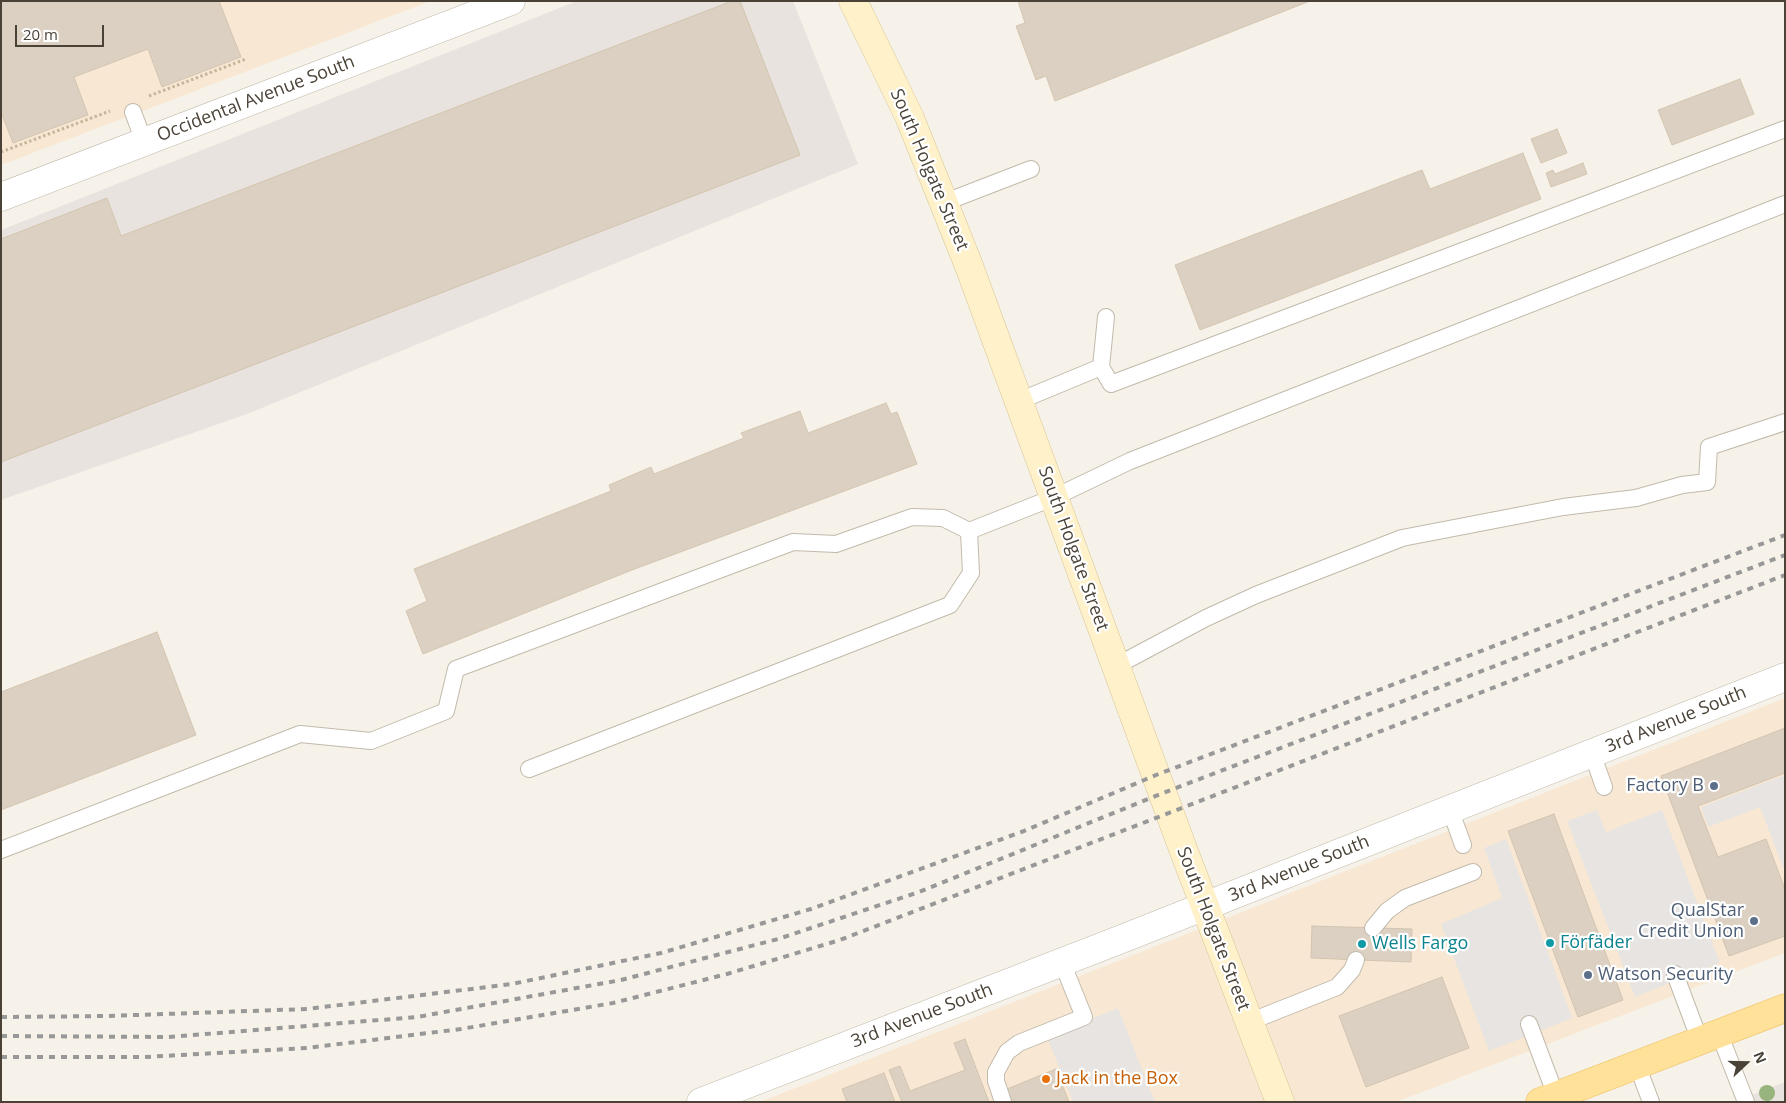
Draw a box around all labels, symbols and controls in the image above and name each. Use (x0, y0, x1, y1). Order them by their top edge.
scale bar (18, 15, 106, 47)
text: 20 m (23, 24, 58, 44)
street label: Occidental Avenue South (154, 51, 358, 147)
street label: South Holgate Street (885, 86, 973, 254)
street label: South Holgate Street (1033, 464, 1113, 634)
street label: 3rd Avenue South (1602, 682, 1750, 758)
place label: Factory B (1626, 775, 1704, 797)
marker: Factory B (1708, 780, 1720, 792)
street label: 3rd Avenue South (1225, 831, 1373, 907)
street label: South Holgate Street (1172, 844, 1254, 1014)
place label: QualStar Credit Union (1638, 900, 1744, 942)
marker: QualStar Credit Union (1748, 915, 1760, 927)
place label: Förfäder (1560, 932, 1632, 954)
place label: Wells Fargo (1372, 933, 1468, 955)
marker: Förfäder (1544, 937, 1556, 949)
marker: Wells Fargo (1356, 938, 1368, 950)
place label: Watson Security (1598, 964, 1733, 986)
marker: Watson Security (1582, 969, 1594, 981)
street label: 3rd Avenue South (848, 979, 996, 1053)
north arrow (1721, 1038, 1771, 1088)
text: N (1750, 1049, 1771, 1066)
place label: Jack in the Box (1056, 1068, 1178, 1090)
marker: Jack in the Box (1040, 1073, 1052, 1085)

